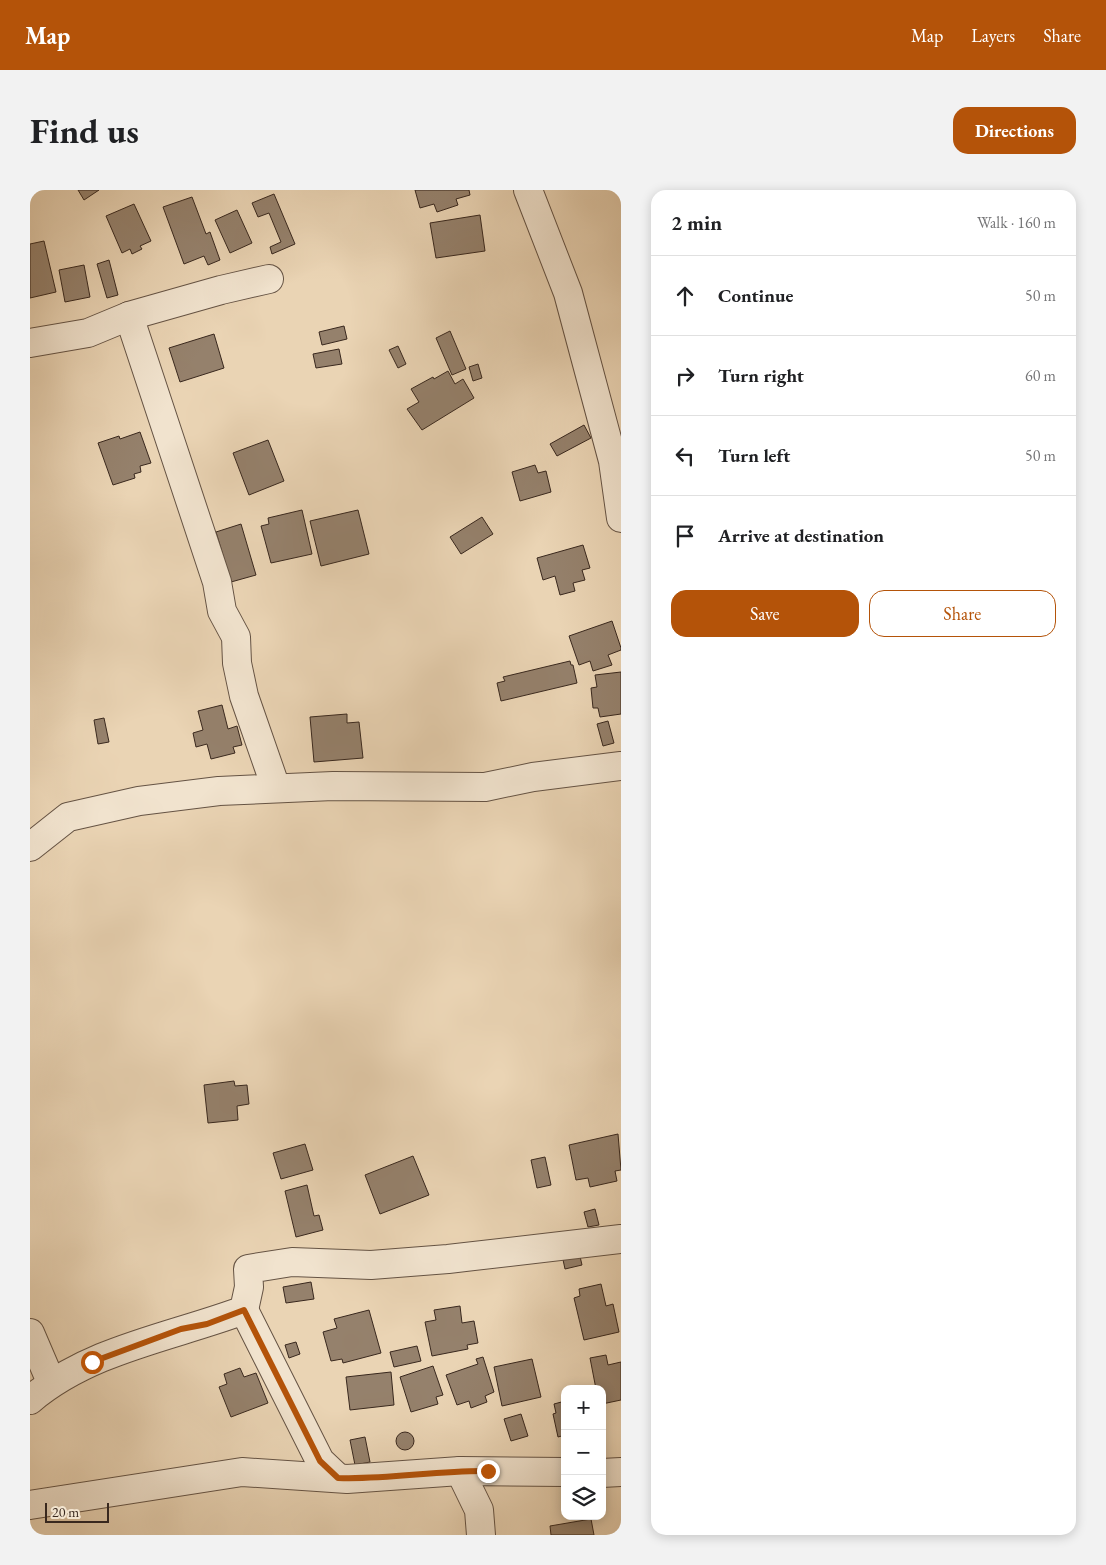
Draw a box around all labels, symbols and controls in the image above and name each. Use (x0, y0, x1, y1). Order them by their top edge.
text: Map (25, 20, 70, 51)
text: Map (911, 24, 943, 47)
text: Layers (971, 24, 1015, 47)
text: Share (1043, 24, 1081, 47)
button: Directions (953, 107, 1076, 154)
text: Find us (30, 108, 139, 153)
text: 2 min (671, 209, 722, 236)
text: Walk · 160 m (977, 212, 1056, 233)
icon: ahead (671, 282, 699, 310)
text: Continue (718, 283, 793, 308)
text: 50 m (1025, 285, 1056, 306)
icon: right (671, 362, 699, 390)
text: Turn right (718, 363, 804, 388)
text: 60 m (1025, 365, 1056, 386)
icon: left (671, 442, 699, 470)
text: Turn left (718, 443, 790, 468)
text: 50 m (1025, 445, 1056, 466)
icon: arrive (671, 522, 699, 550)
text: Arrive at destination (718, 523, 884, 548)
button: Save (671, 590, 859, 637)
button: Share (869, 590, 1056, 637)
route start (81, 1351, 104, 1374)
map controls (561, 1385, 606, 1520)
button: + (561, 1385, 606, 1430)
button: − (561, 1430, 606, 1475)
route end (477, 1460, 500, 1483)
button: layers (561, 1475, 606, 1520)
scale bar (45, 1500, 109, 1523)
text: 20 m (52, 1503, 79, 1521)

